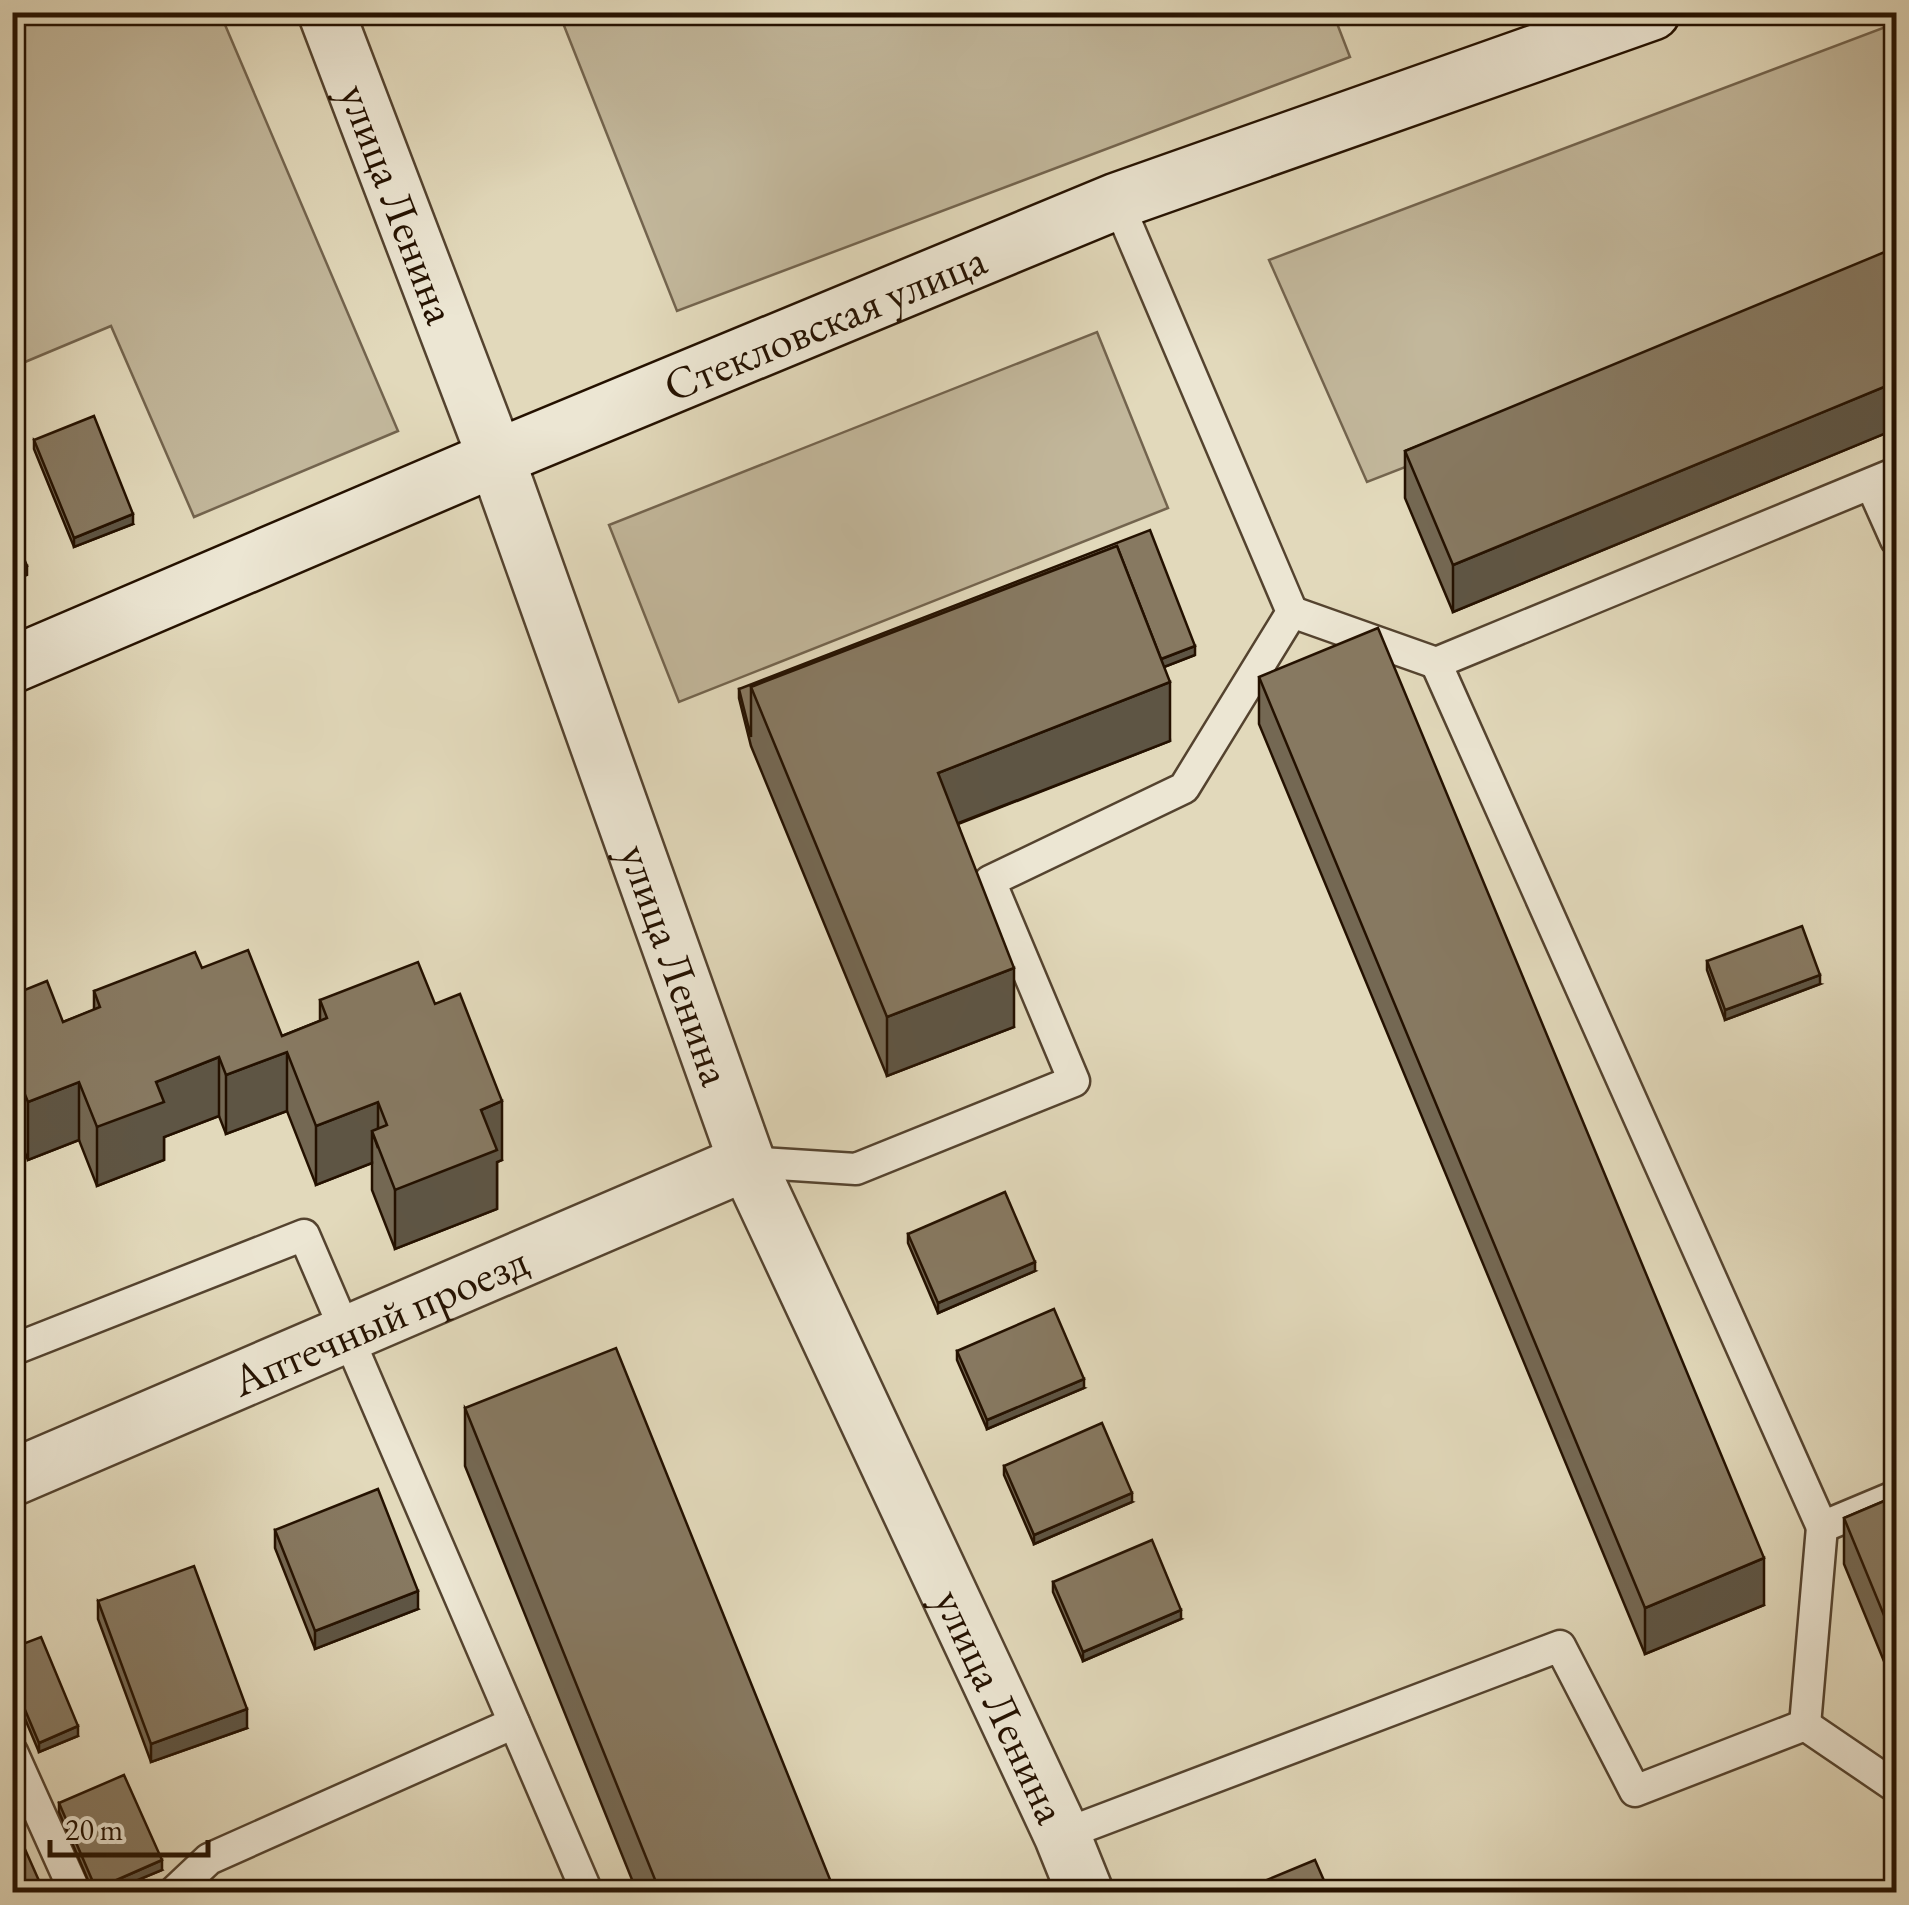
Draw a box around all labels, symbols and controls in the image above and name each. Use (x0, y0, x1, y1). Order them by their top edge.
street label: улица Ленина (327, 75, 471, 332)
street label: Стекловская улица (655, 230, 994, 414)
street label: улица Ленина (607, 836, 746, 1093)
street label: Аптечный проезд (222, 1231, 536, 1410)
street label: улица Ленина (922, 1579, 1081, 1832)
scale bar (50, 1795, 208, 1857)
text: 20 m (65, 1810, 123, 1849)

